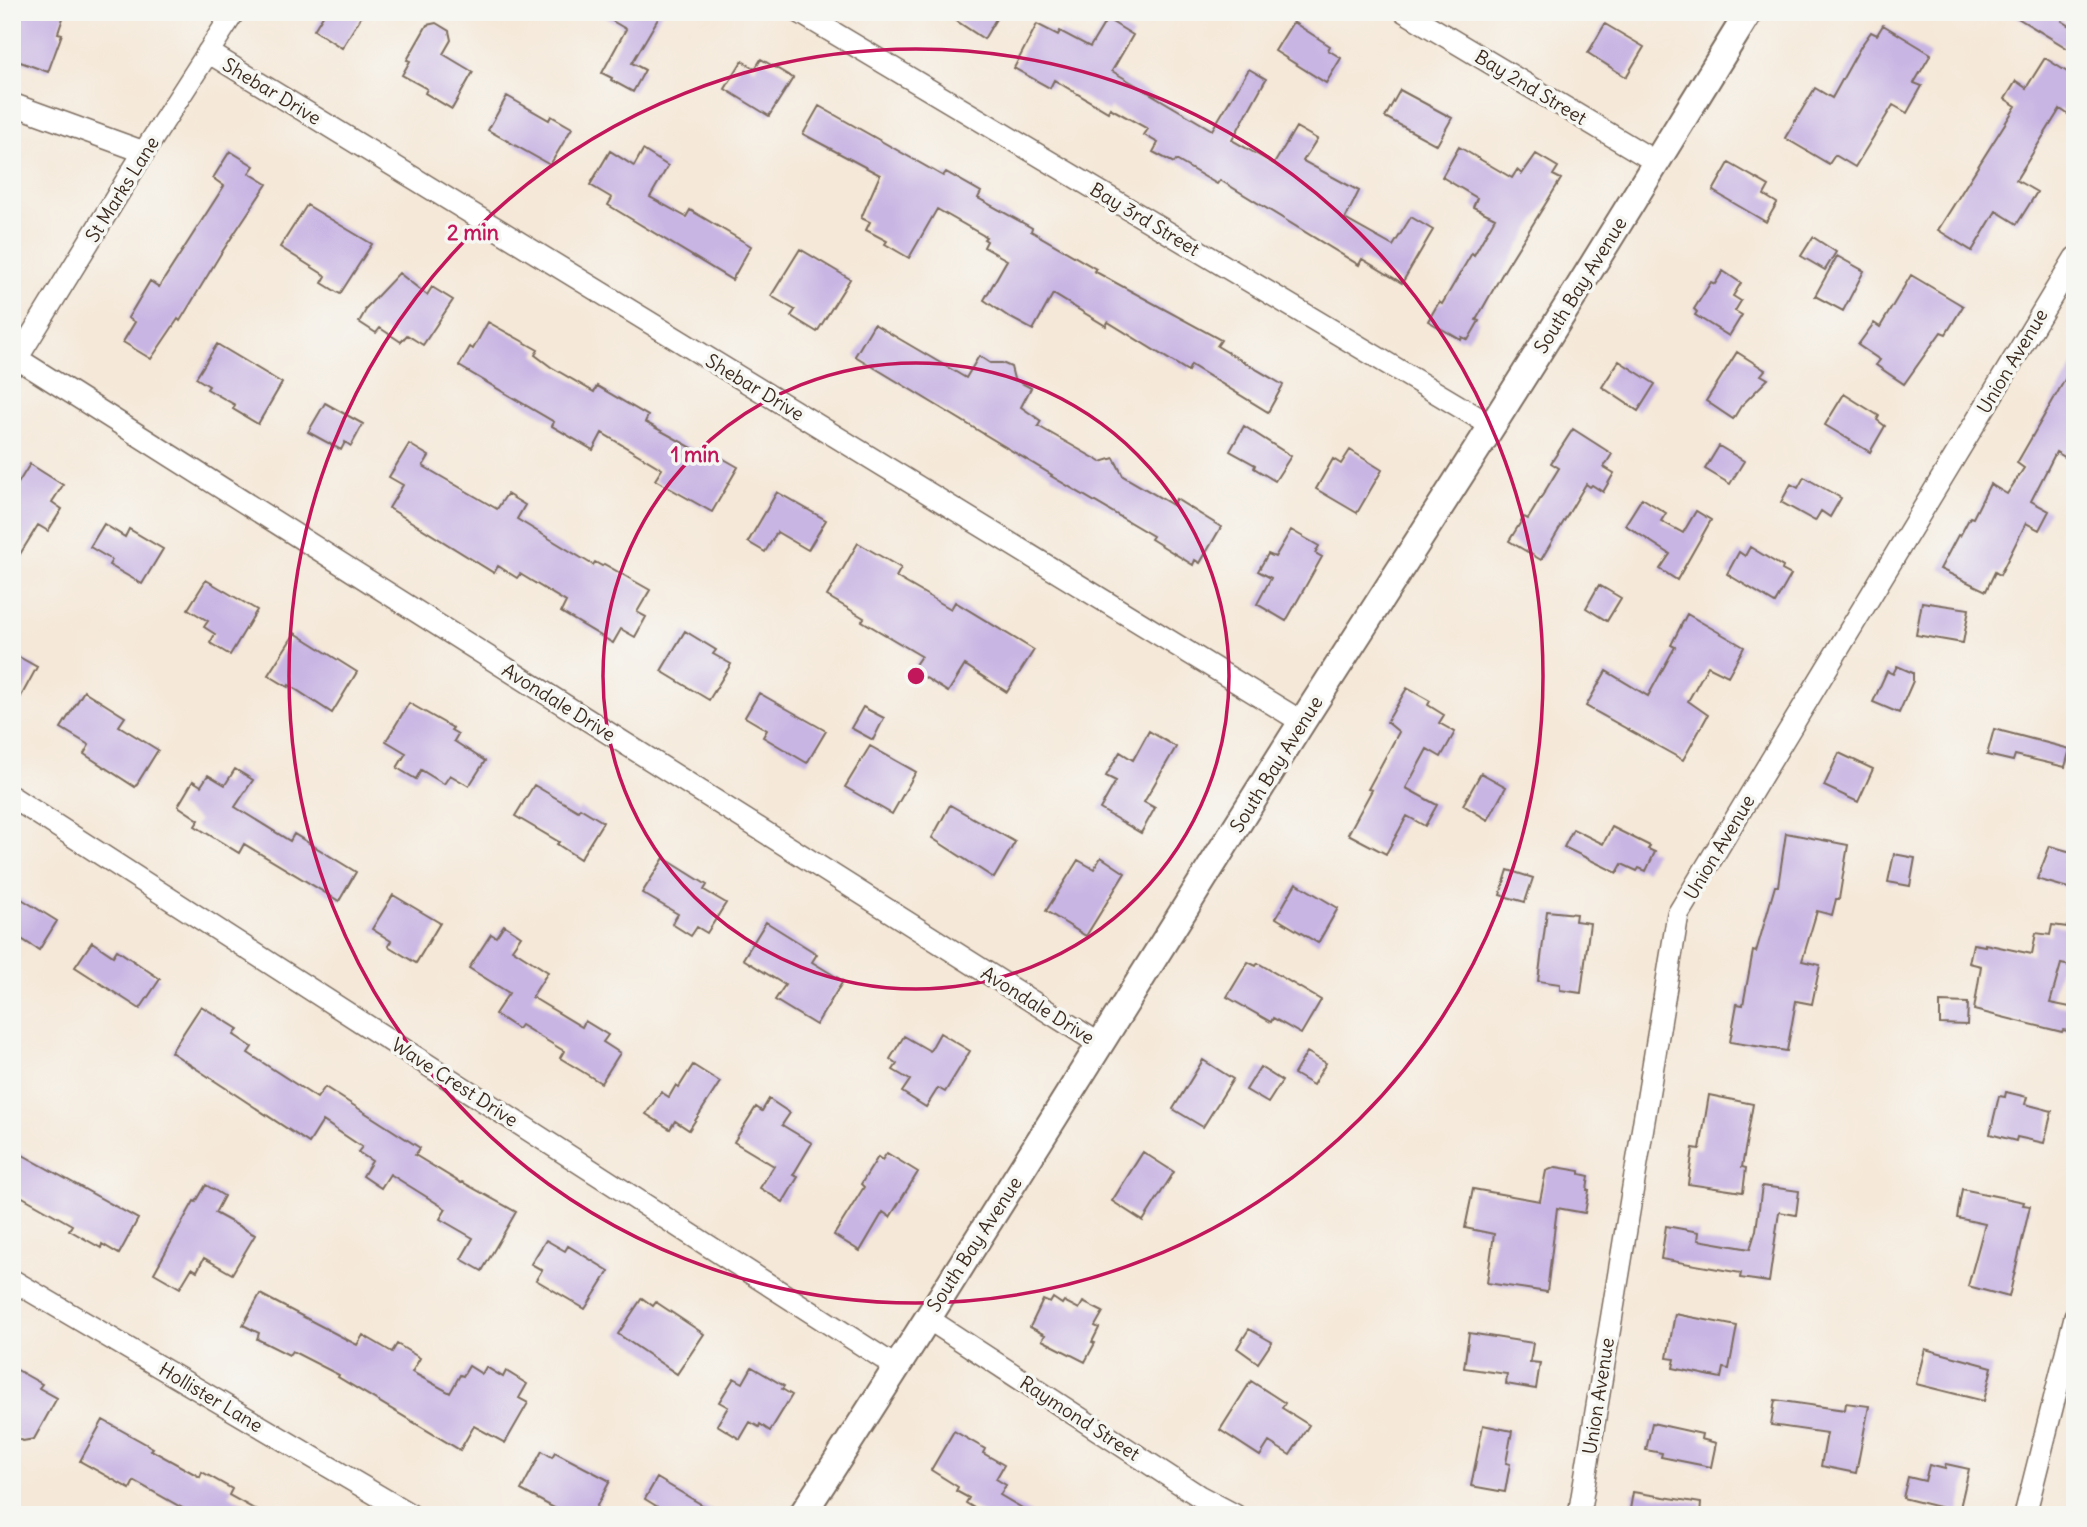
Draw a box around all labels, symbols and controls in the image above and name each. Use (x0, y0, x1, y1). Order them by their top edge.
street label: Bay 2nd Street (1471, 44, 1591, 130)
street label: Shebar Drive (219, 52, 325, 130)
street label: St Marks Lane (80, 132, 164, 246)
street label: Bay 3rd Street (1086, 177, 1204, 261)
street label: South Bay Avenue (1528, 212, 1632, 358)
text: 2 min (447, 219, 499, 246)
street label: Union Avenue (1971, 304, 2053, 418)
street label: Shebar Drive (702, 348, 808, 426)
text: 1 min (671, 441, 719, 468)
street label: Avondale Drive (498, 658, 620, 746)
centre of rings (904, 664, 928, 688)
street label: South Bay Avenue (1224, 691, 1328, 837)
street label: Union Avenue (1678, 790, 1760, 904)
street label: Avondale Drive (977, 961, 1099, 1049)
street label: Wave Crest Drive (387, 1032, 523, 1132)
street label: South Bay Avenue (921, 1172, 1027, 1316)
street label: Union Avenue (1577, 1336, 1619, 1456)
street label: Hollister Lane (155, 1357, 267, 1437)
street label: Raymond Street (1015, 1370, 1145, 1466)

